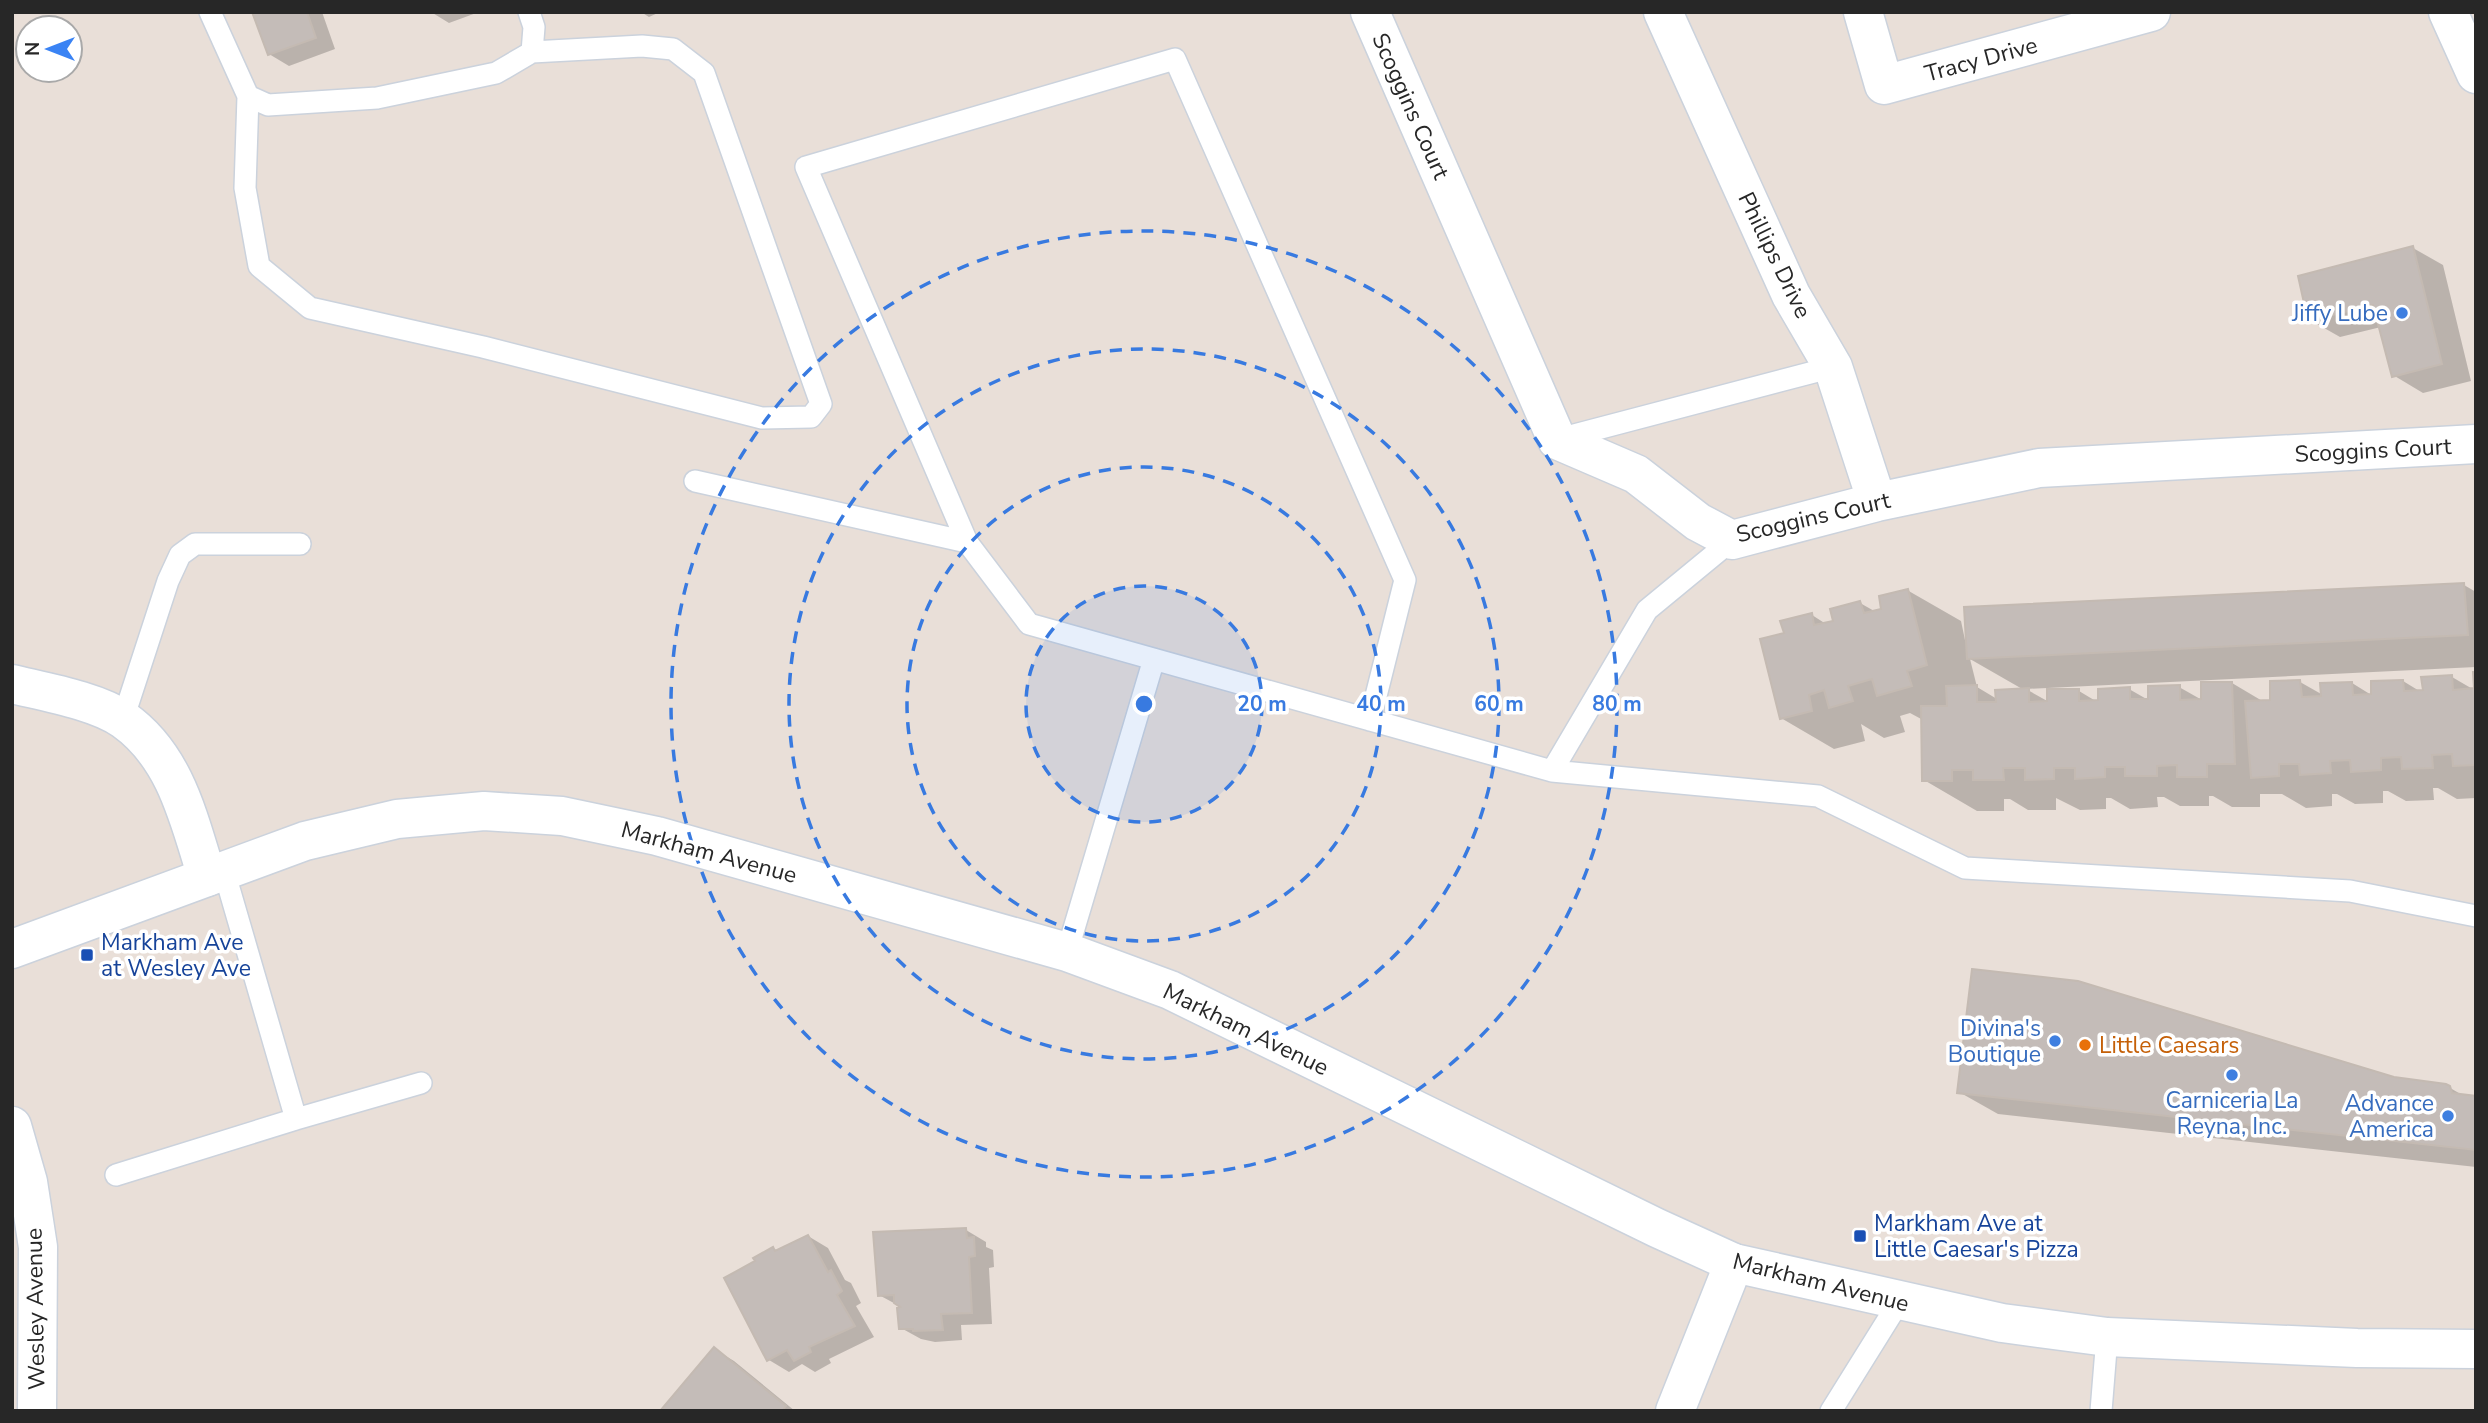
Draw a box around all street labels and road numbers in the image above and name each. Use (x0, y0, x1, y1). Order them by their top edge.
street label: Scoggins Court (1364, 28, 1457, 185)
street label: Tracy Drive (1921, 30, 2041, 89)
street label: Phillips Drive (1731, 187, 1818, 324)
street label: Scoggins Court (2294, 431, 2453, 470)
street label: Scoggins Court (1733, 485, 1894, 550)
street label: Markham Avenue (618, 814, 800, 891)
street label: Markham Avenue (1158, 976, 1334, 1083)
street label: Wesley Avenue (19, 1228, 52, 1390)
street label: Markham Avenue (1729, 1246, 1912, 1319)

